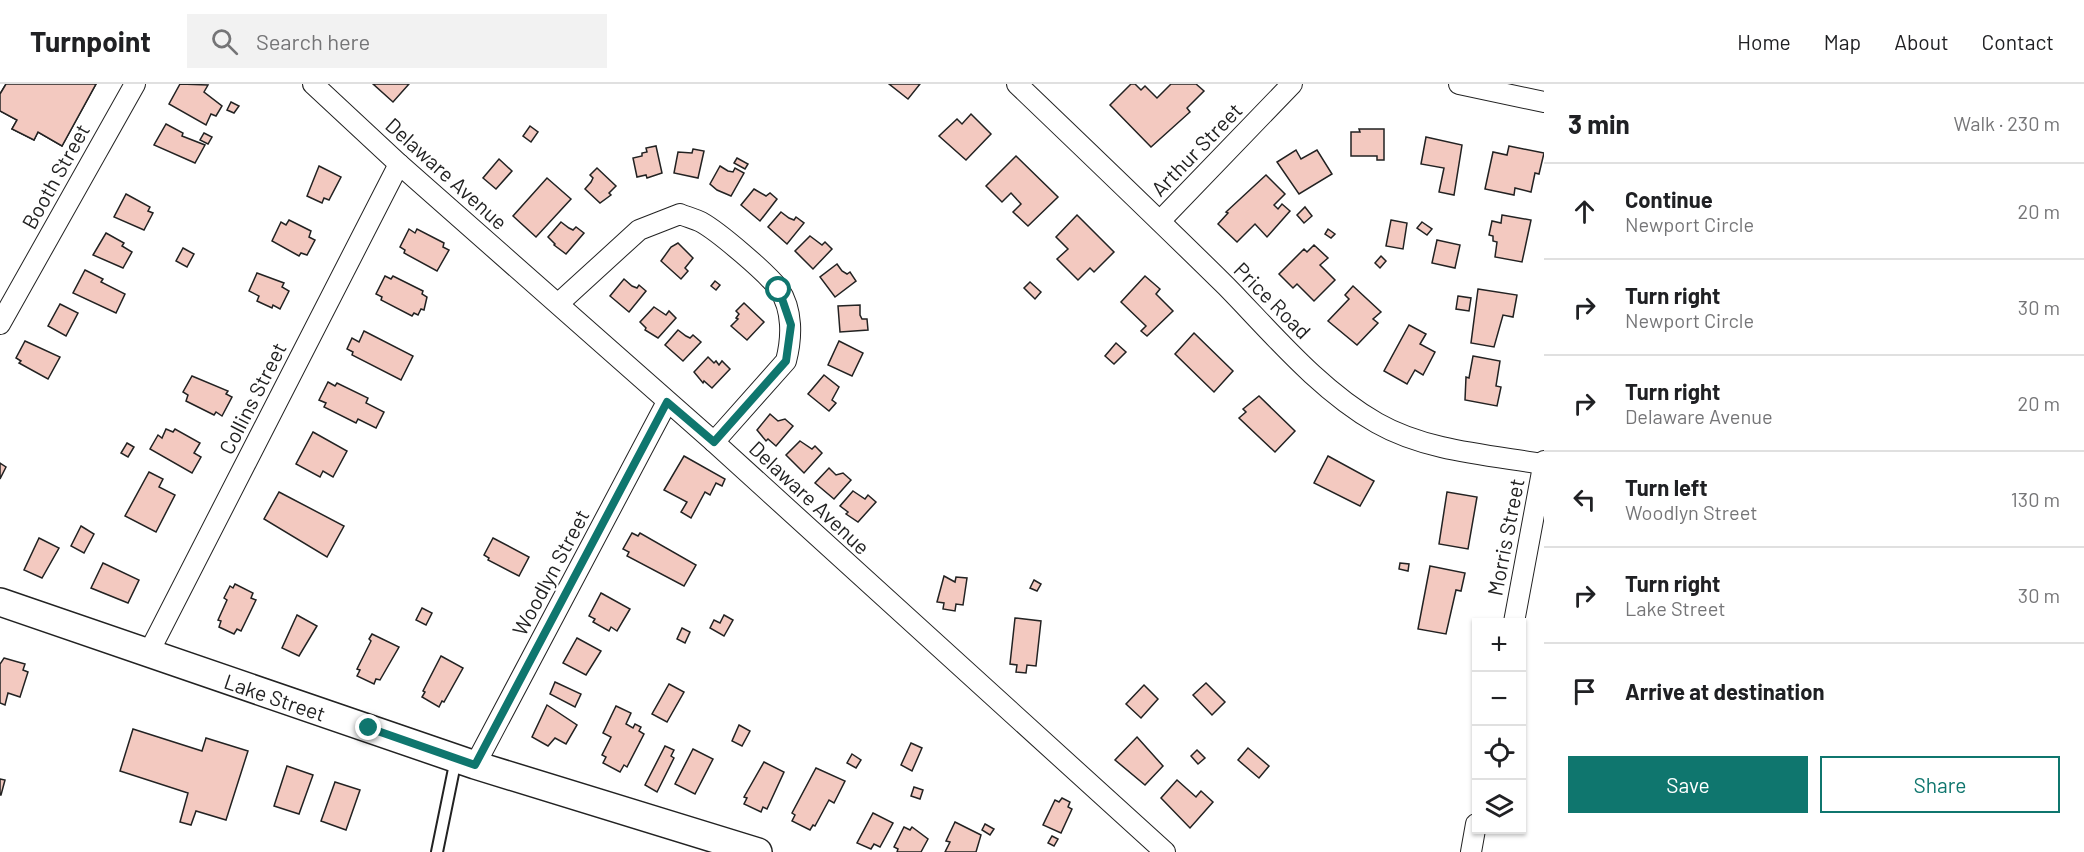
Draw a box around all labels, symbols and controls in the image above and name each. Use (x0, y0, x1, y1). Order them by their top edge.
search box (187, 14, 607, 68)
text: Turnpoint (30, 24, 151, 58)
icon: search (208, 25, 241, 58)
text: Search here (256, 28, 370, 54)
text: Home (1737, 29, 1791, 54)
text: Map (1824, 29, 1861, 54)
text: About (1894, 29, 1949, 54)
text: Contact (1982, 29, 2054, 54)
street label: Arthur Street (1145, 97, 1247, 201)
text: 3 min (1568, 108, 1630, 139)
text: Walk · 230 m (1954, 111, 2060, 135)
street label: Delaware Avenue (381, 112, 513, 234)
street label: Booth Street (16, 119, 94, 233)
text: Continue (1625, 186, 1713, 212)
icon: ahead (1568, 195, 1601, 228)
text: 20 m (2017, 199, 2060, 223)
text: Newport Circle (1625, 212, 1754, 236)
street label: Price Road (1229, 256, 1317, 344)
route start (765, 276, 791, 302)
text: Turn right (1625, 282, 1720, 308)
icon: right (1568, 291, 1601, 324)
text: 30 m (2018, 295, 2060, 319)
text: Newport Circle (1625, 308, 1754, 332)
street label: Collins Street (213, 338, 291, 458)
text: Turn right (1625, 378, 1720, 404)
icon: right (1568, 387, 1601, 420)
text: 20 m (2017, 391, 2060, 415)
text: Delaware Avenue (1625, 404, 1773, 428)
street label: Delaware Avenue (745, 435, 875, 559)
text: Turn left (1625, 474, 1708, 500)
street label: Morris Street (1481, 476, 1529, 598)
icon: left (1568, 483, 1601, 516)
text: 130 m (2011, 487, 2060, 511)
text: Woodlyn Street (1625, 500, 1758, 524)
street label: Woodlyn Street (506, 505, 594, 639)
text: Turn right (1625, 570, 1720, 596)
icon: right (1568, 579, 1601, 612)
text: 30 m (2018, 583, 2060, 607)
text: Lake Street (1625, 596, 1725, 620)
map controls (1472, 618, 1526, 834)
button: + (1472, 618, 1526, 672)
street label: Lake Street (221, 667, 329, 725)
button: − (1472, 672, 1526, 726)
icon: arrive (1568, 675, 1601, 708)
text: Arrive at destination (1625, 678, 1824, 704)
route end (355, 714, 381, 740)
button: locate (1472, 726, 1526, 780)
button: Save (1568, 756, 1808, 813)
button: Share (1820, 756, 2060, 813)
button: layers (1472, 780, 1526, 834)

